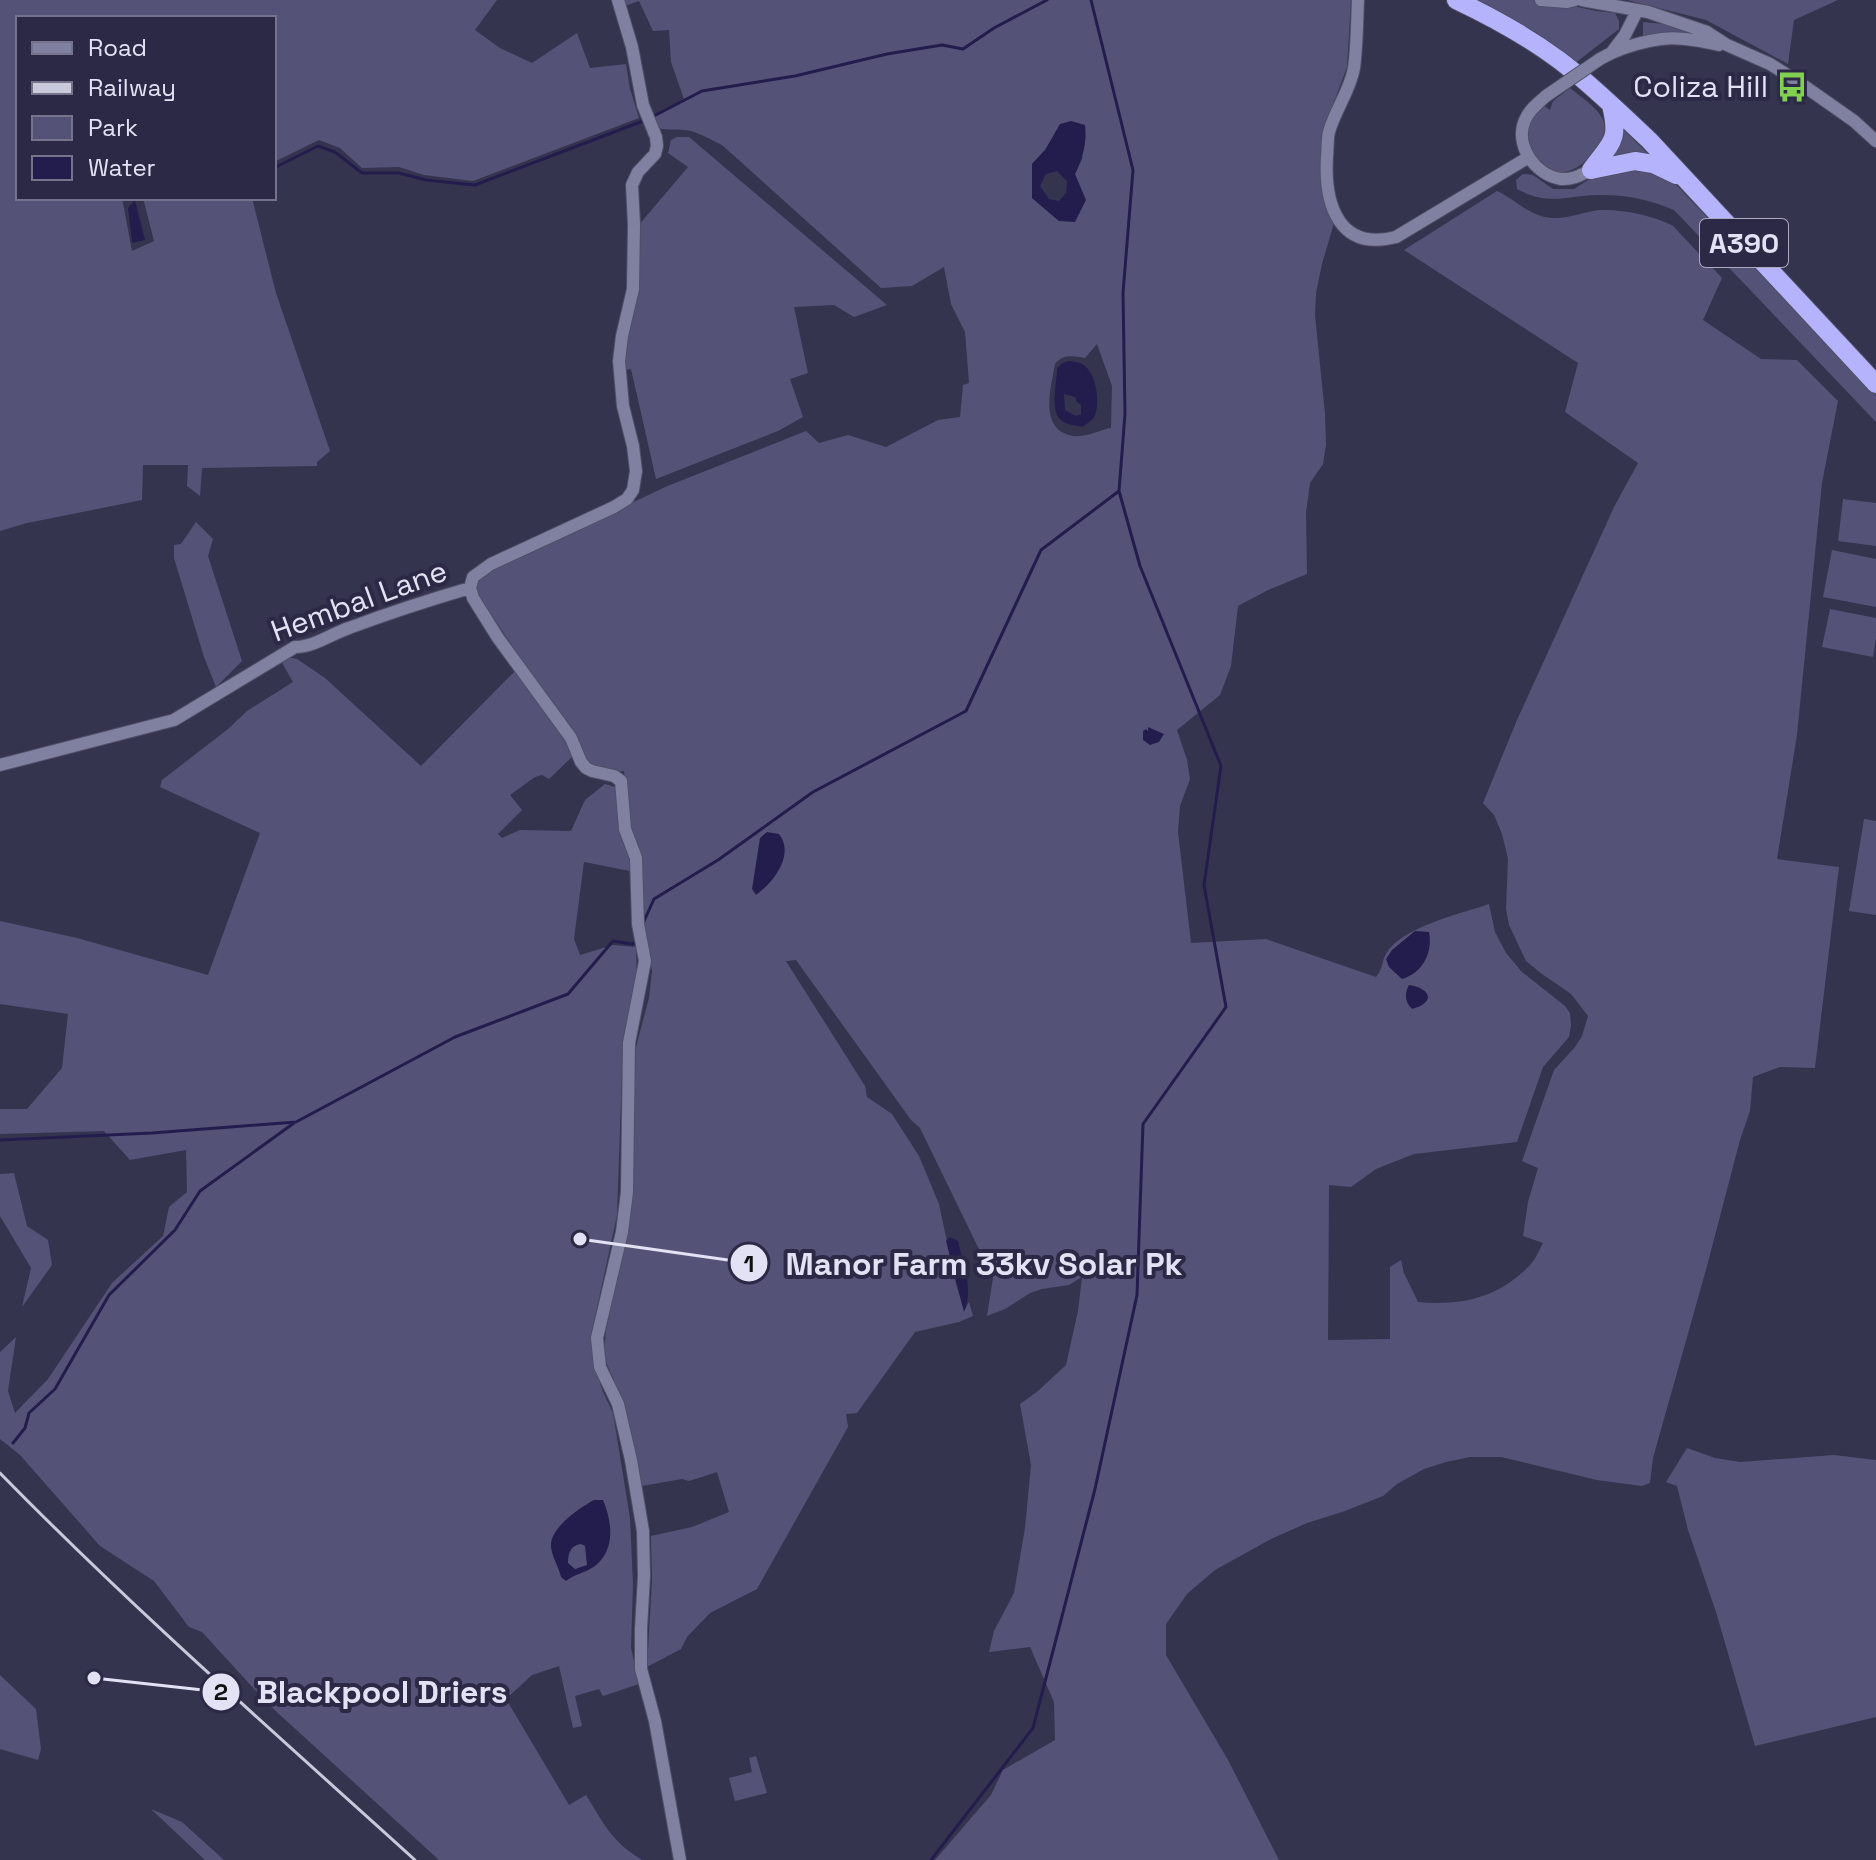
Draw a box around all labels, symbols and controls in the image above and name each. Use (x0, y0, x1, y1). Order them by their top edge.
legend (16, 16, 276, 200)
text: Road (88, 32, 147, 63)
place label: Coliza Hill (1633, 67, 1768, 106)
bus stop icon: Coliza Hill (1775, 70, 1809, 104)
text: Railway (88, 72, 176, 103)
text: Park (88, 112, 138, 143)
text: Water (88, 152, 156, 183)
road number: A390 (1700, 219, 1788, 267)
street label: Hembal Lane (265, 551, 452, 650)
callout: Manor Farm 33kv Solar Pk (729, 1235, 1198, 1291)
text: Manor Farm 33kv Solar Pk (785, 1244, 1183, 1284)
text: 1 (744, 1248, 754, 1279)
callout: Blackpool Driers (201, 1664, 524, 1720)
text: Blackpool Driers (257, 1672, 507, 1712)
text: 2 (214, 1676, 228, 1707)

